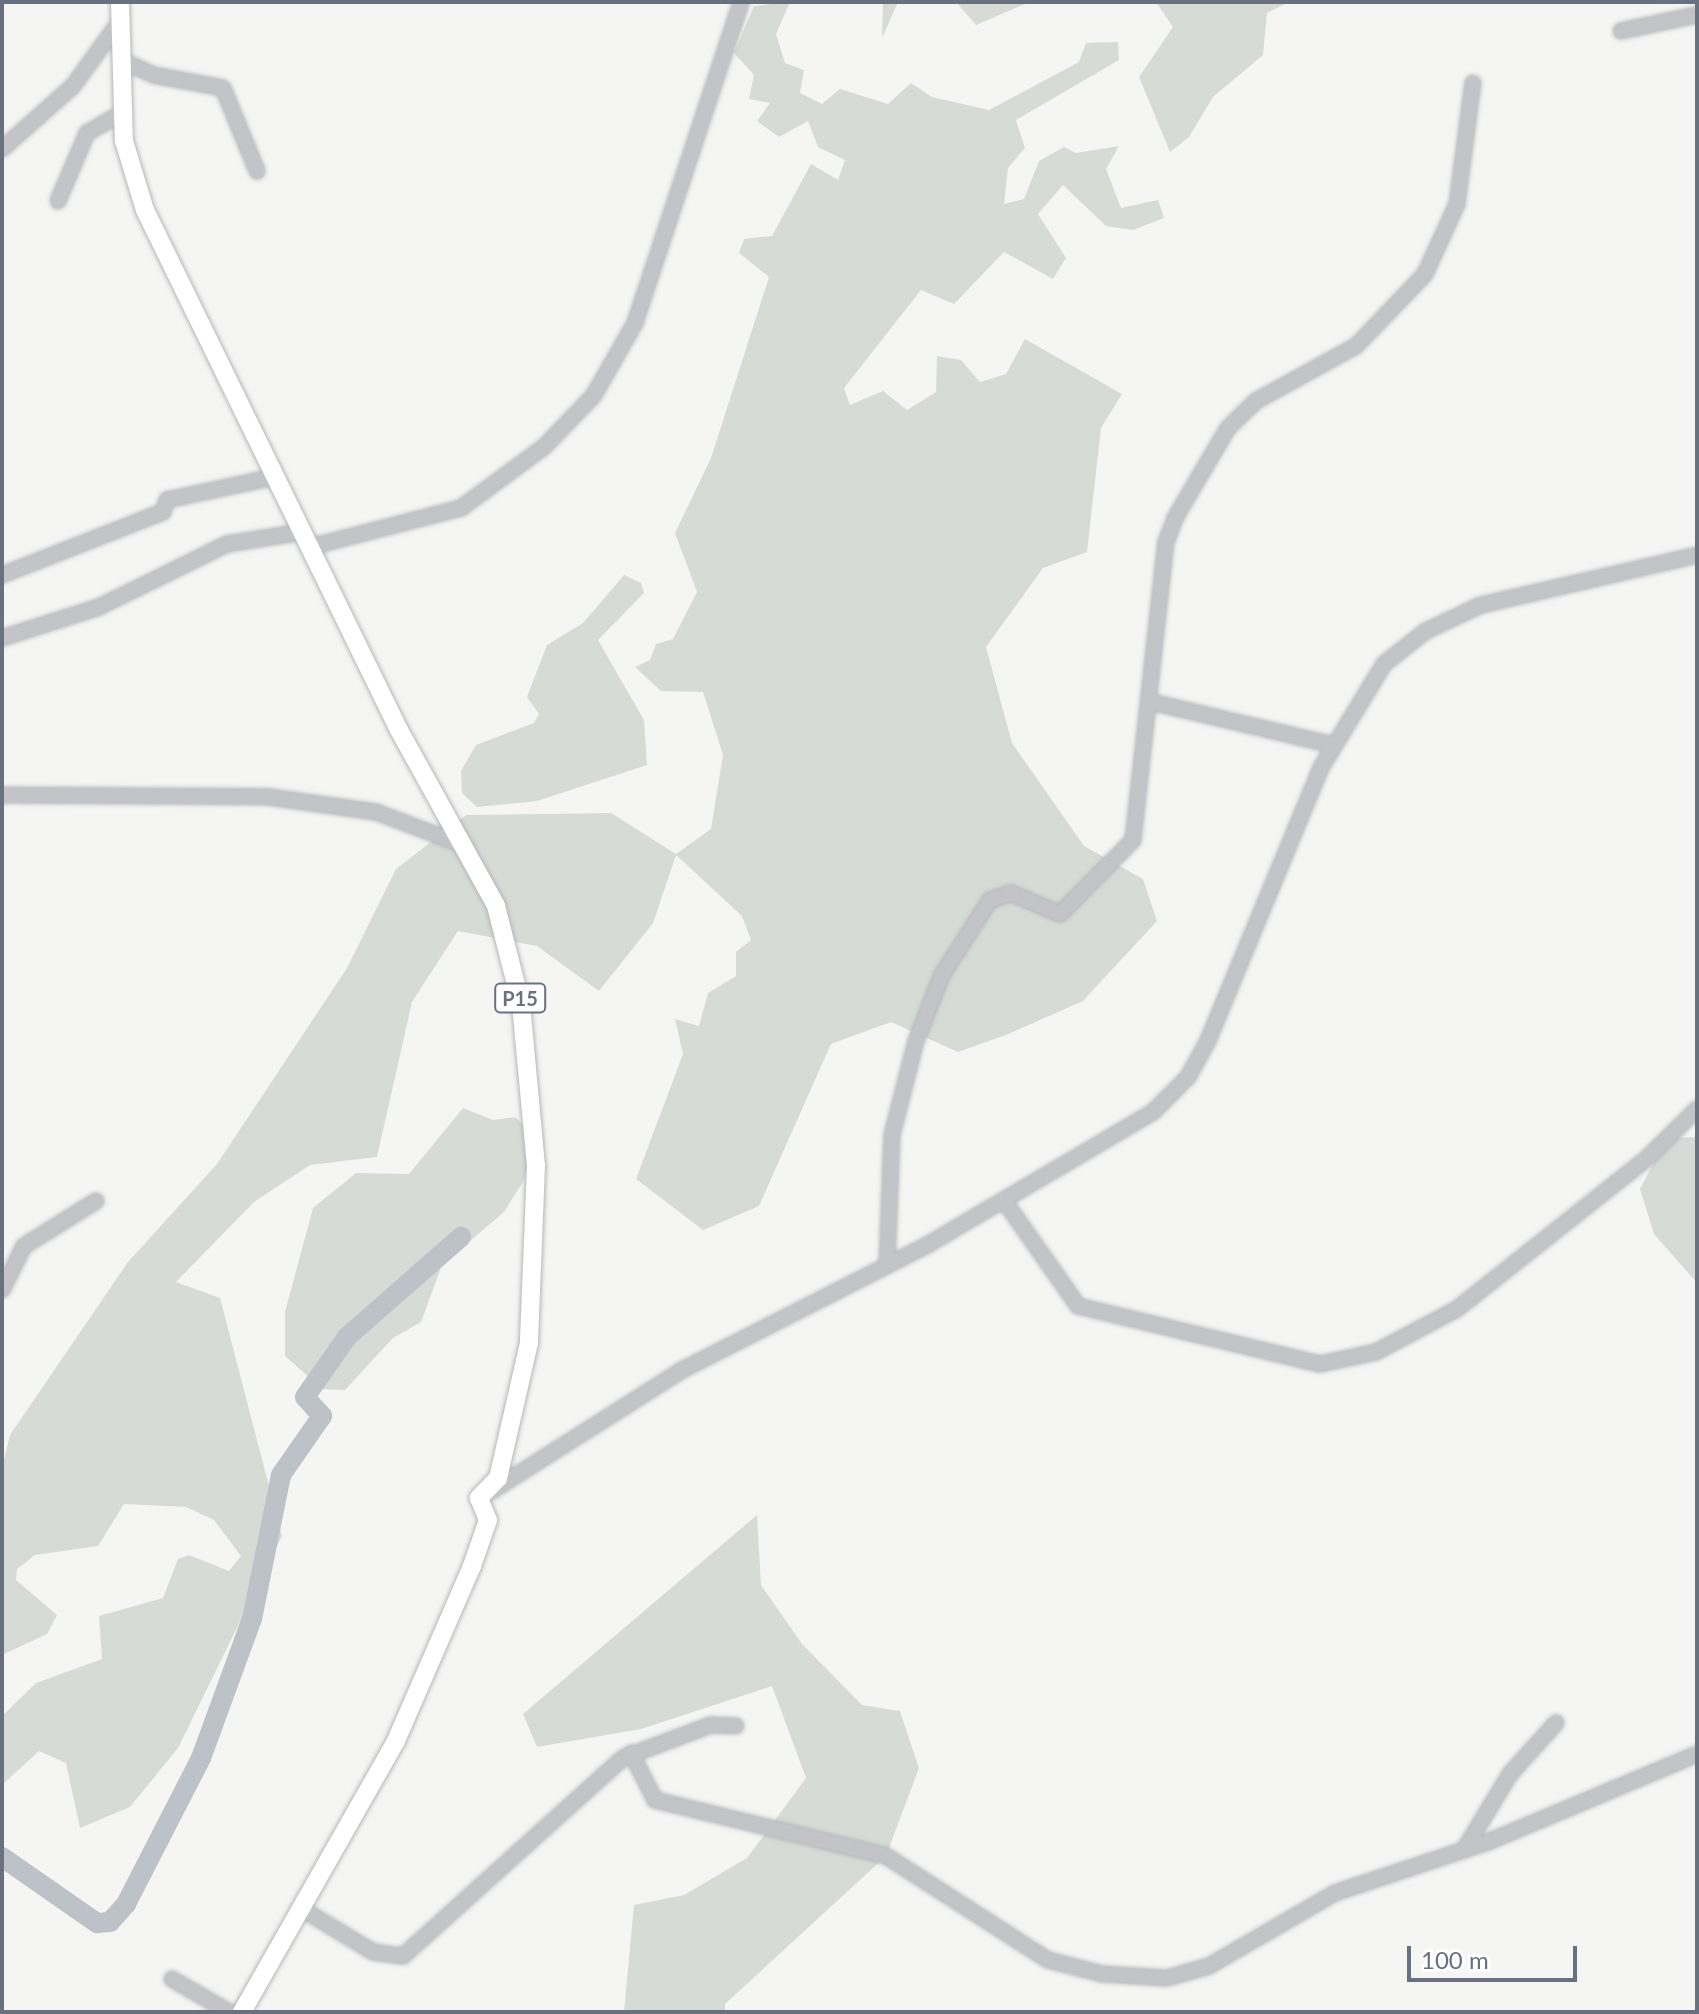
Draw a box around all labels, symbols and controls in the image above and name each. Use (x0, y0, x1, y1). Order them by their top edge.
road number: P15 (494, 982, 546, 1014)
scale bar (1411, 1930, 1581, 1980)
text: 100 m (1421, 1945, 1489, 1974)

